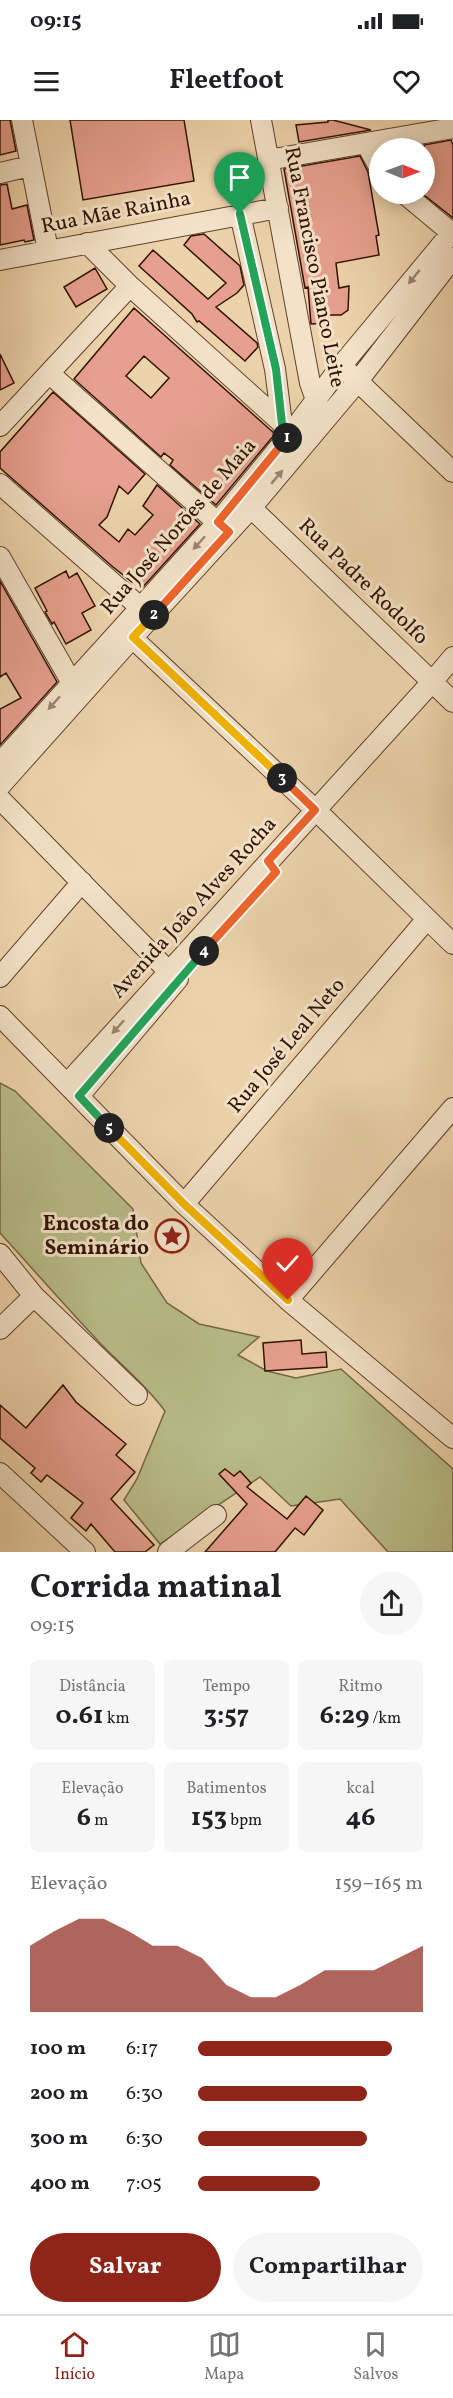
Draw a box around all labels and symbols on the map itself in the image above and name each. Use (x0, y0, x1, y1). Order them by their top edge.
north arrow (369, 138, 435, 204)
street label: Rua Francisco Pianco Leite (276, 144, 352, 390)
pin (214, 152, 265, 214)
street label: Rua Mãe Rainha (39, 184, 193, 242)
one-way arrow (408, 270, 421, 285)
pin: 1 (272, 423, 302, 453)
street label: Rua José Norões de Maia (94, 433, 264, 621)
one-way arrow (271, 469, 284, 485)
street label: Rua Padre Rodolfo (291, 512, 435, 652)
one-way arrow (193, 535, 206, 550)
pin: 2 (139, 600, 169, 630)
one-way arrow (48, 695, 61, 710)
pin: 3 (267, 763, 297, 793)
street label: Avenida João Alves Rocha (104, 811, 284, 1005)
pin: 4 (189, 936, 219, 966)
street label: Rua José Leal Neto (222, 972, 352, 1120)
one-way arrow (112, 1019, 125, 1034)
pin: 5 (94, 1113, 124, 1143)
place label: Encosta do Seminário (43, 1210, 149, 1263)
place icon: Encosta do Seminário (154, 1218, 190, 1254)
pin (262, 1238, 313, 1300)

